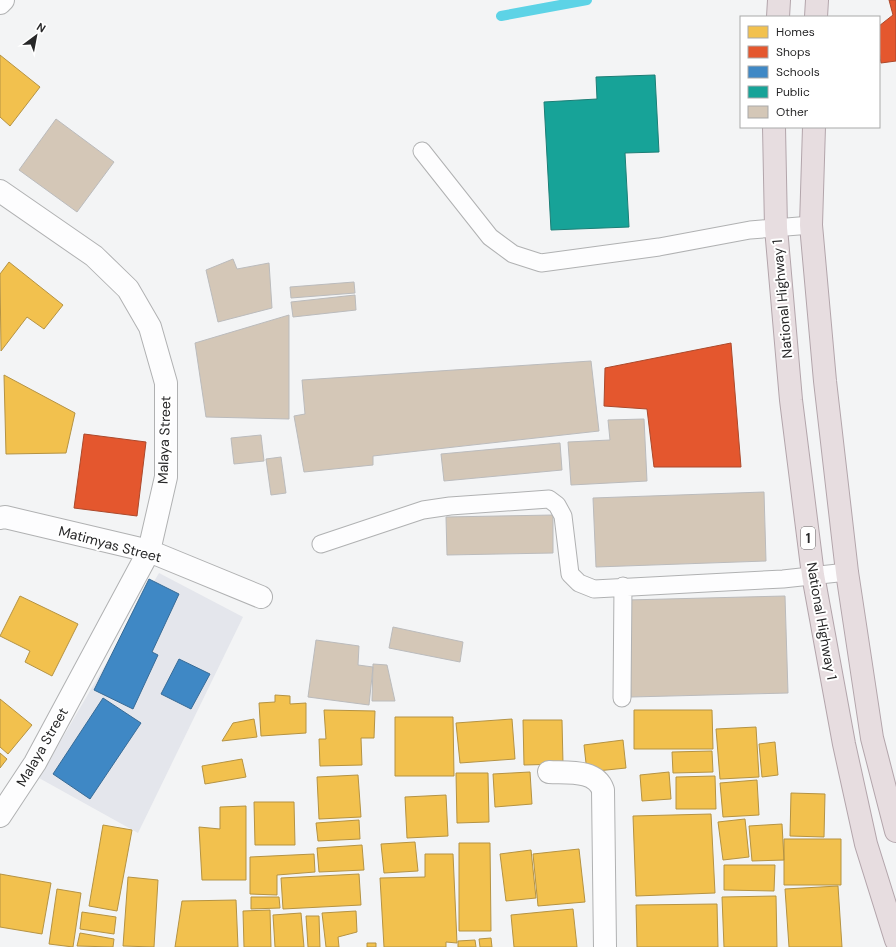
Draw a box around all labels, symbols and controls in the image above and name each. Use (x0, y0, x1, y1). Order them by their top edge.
north arrow (16, 16, 56, 56)
legend (740, 16, 880, 128)
text: N (34, 19, 48, 36)
text: Homes (776, 24, 815, 40)
text: Shops (776, 44, 811, 60)
text: Schools (776, 64, 820, 80)
text: Public (776, 84, 810, 100)
text: Other (776, 104, 809, 120)
street label: National Highway 1 (768, 239, 796, 359)
street label: Malaya Street (153, 396, 175, 484)
street label: Matimyas Street (57, 522, 163, 566)
road number: 1 (801, 527, 815, 549)
street label: National Highway 1 (803, 561, 841, 681)
street label: Malaya Street (12, 704, 72, 790)

